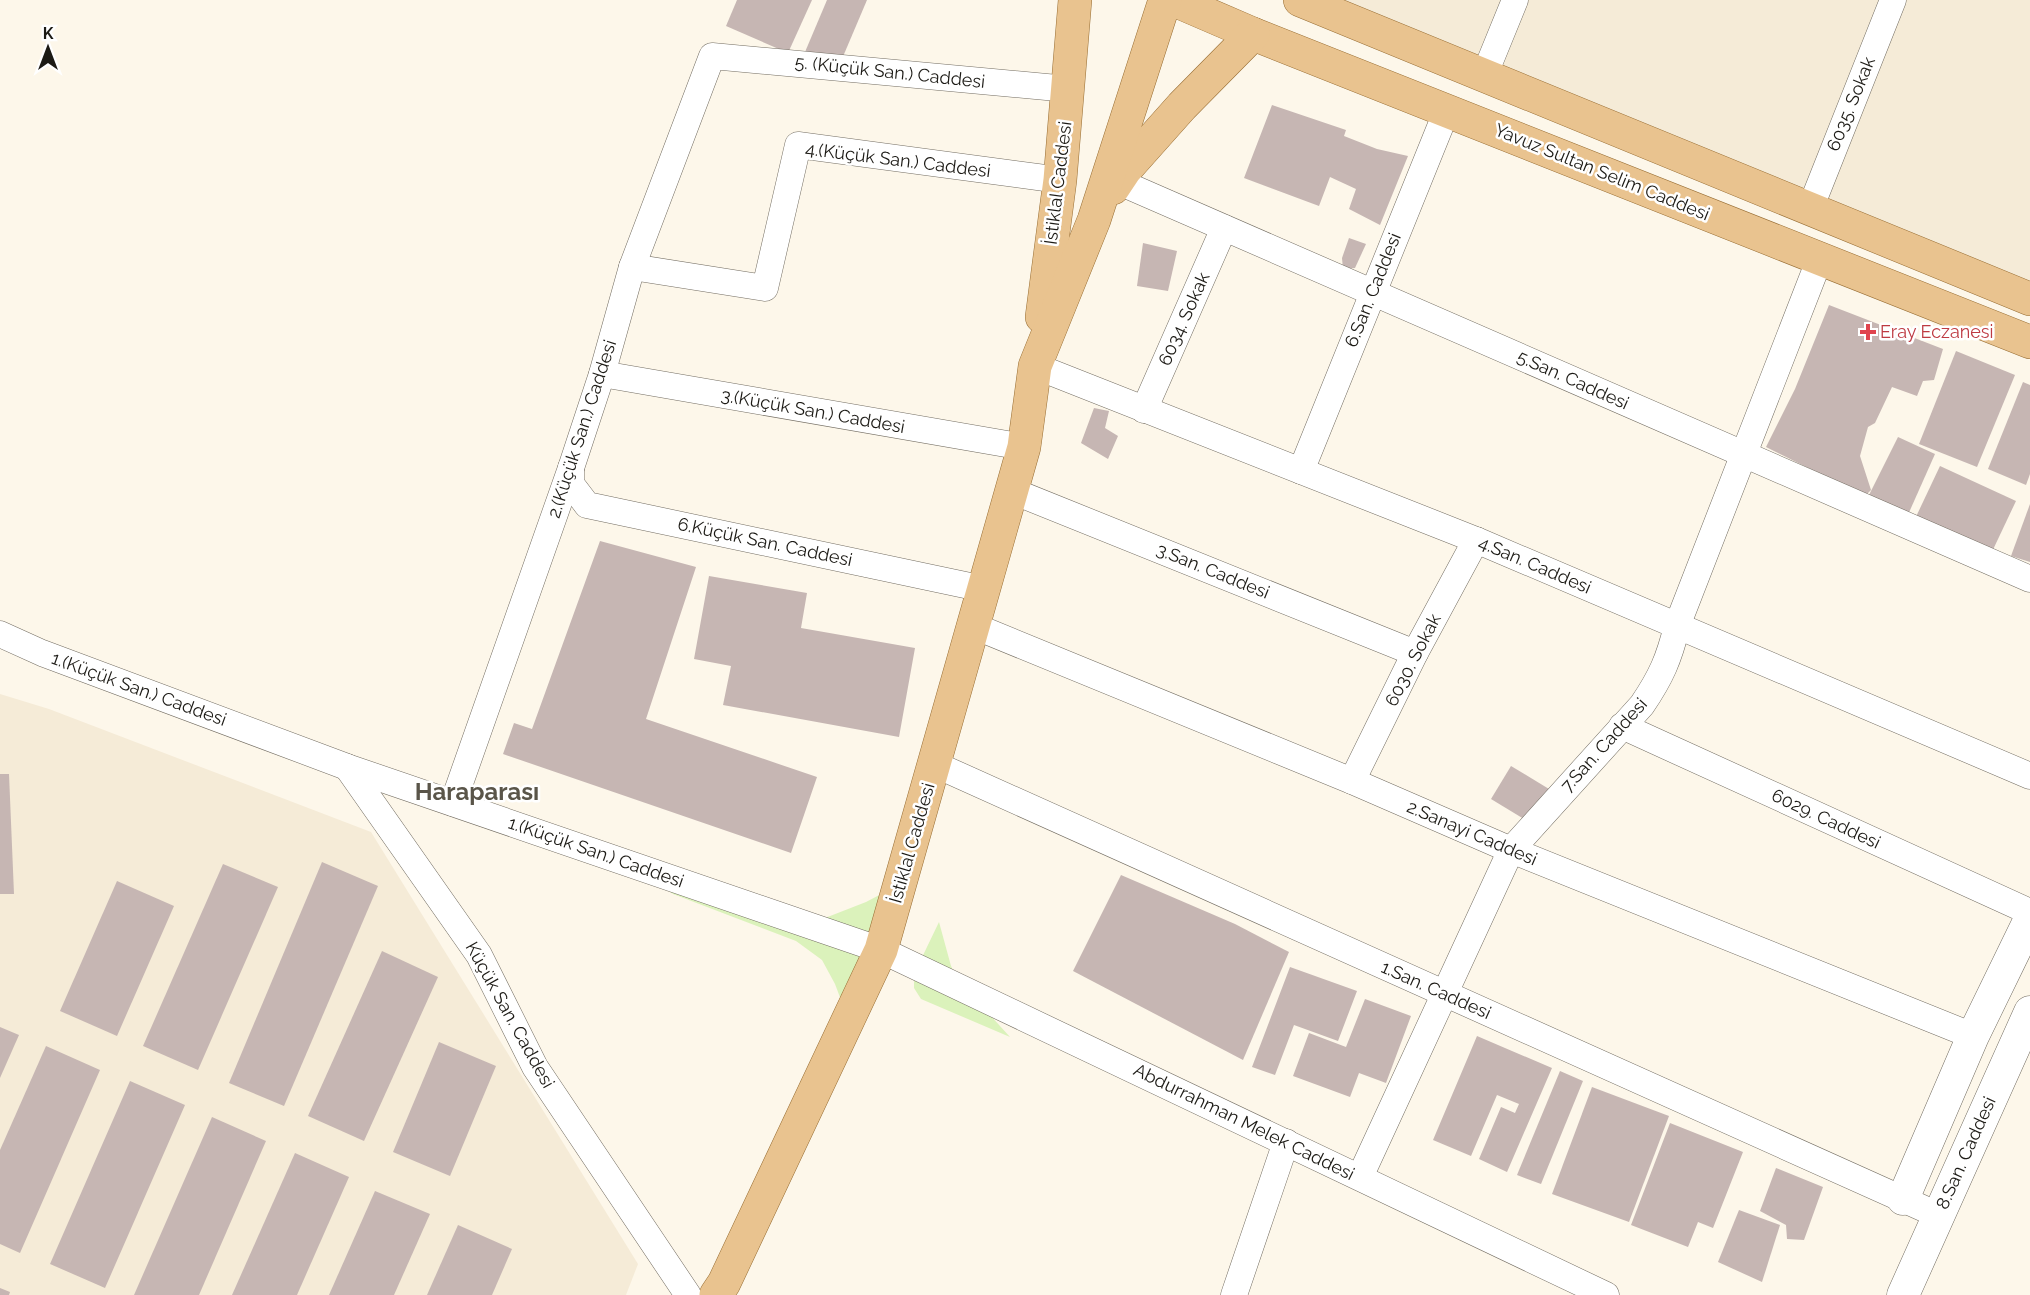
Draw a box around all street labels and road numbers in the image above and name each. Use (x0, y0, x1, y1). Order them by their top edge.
street label: 5. (Küçük San.) Caddesi (794, 51, 986, 92)
street label: 6035. Sokak (1822, 53, 1879, 154)
street label: Yavuz Sultan Selim Caddesi (1492, 119, 1713, 224)
street label: İstiklal Caddesi (1040, 120, 1075, 246)
street label: 4.(Küçük San.) Caddesi (804, 138, 992, 181)
street label: 6.San. Caddesi (1340, 230, 1405, 350)
street label: 6034. Sokak (1154, 269, 1214, 369)
street label: 2.(Küçük San.) Caddesi (543, 337, 620, 521)
street label: 5.San. Caddesi (1514, 346, 1632, 414)
street label: 3.(Küçük San.) Caddesi (720, 384, 907, 437)
street label: 6.Küçük San. Caddesi (676, 513, 854, 570)
street label: 4.San. Caddesi (1476, 531, 1595, 598)
street label: 3.San. Caddesi (1154, 538, 1273, 603)
street label: 6030. Sokak (1380, 610, 1445, 710)
street label: 1.(Küçük San.) Caddesi (49, 647, 229, 730)
street label: 7.San. Caddesi (1556, 693, 1651, 796)
street label: İstiklal Caddesi (884, 780, 939, 905)
street label: 6029. Caddesi (1769, 784, 1884, 853)
street label: 2.Sanayi Caddesi (1404, 796, 1541, 869)
street label: 1.(Küçük San.) Caddesi (506, 812, 687, 891)
street label: Küçük San. Caddesi (462, 938, 559, 1091)
street label: 1.San. Caddesi (1378, 956, 1494, 1023)
street label: Abdurrahman Melek Caddesi (1130, 1059, 1358, 1184)
street label: 8.San. Caddesi (1931, 1093, 2000, 1212)

